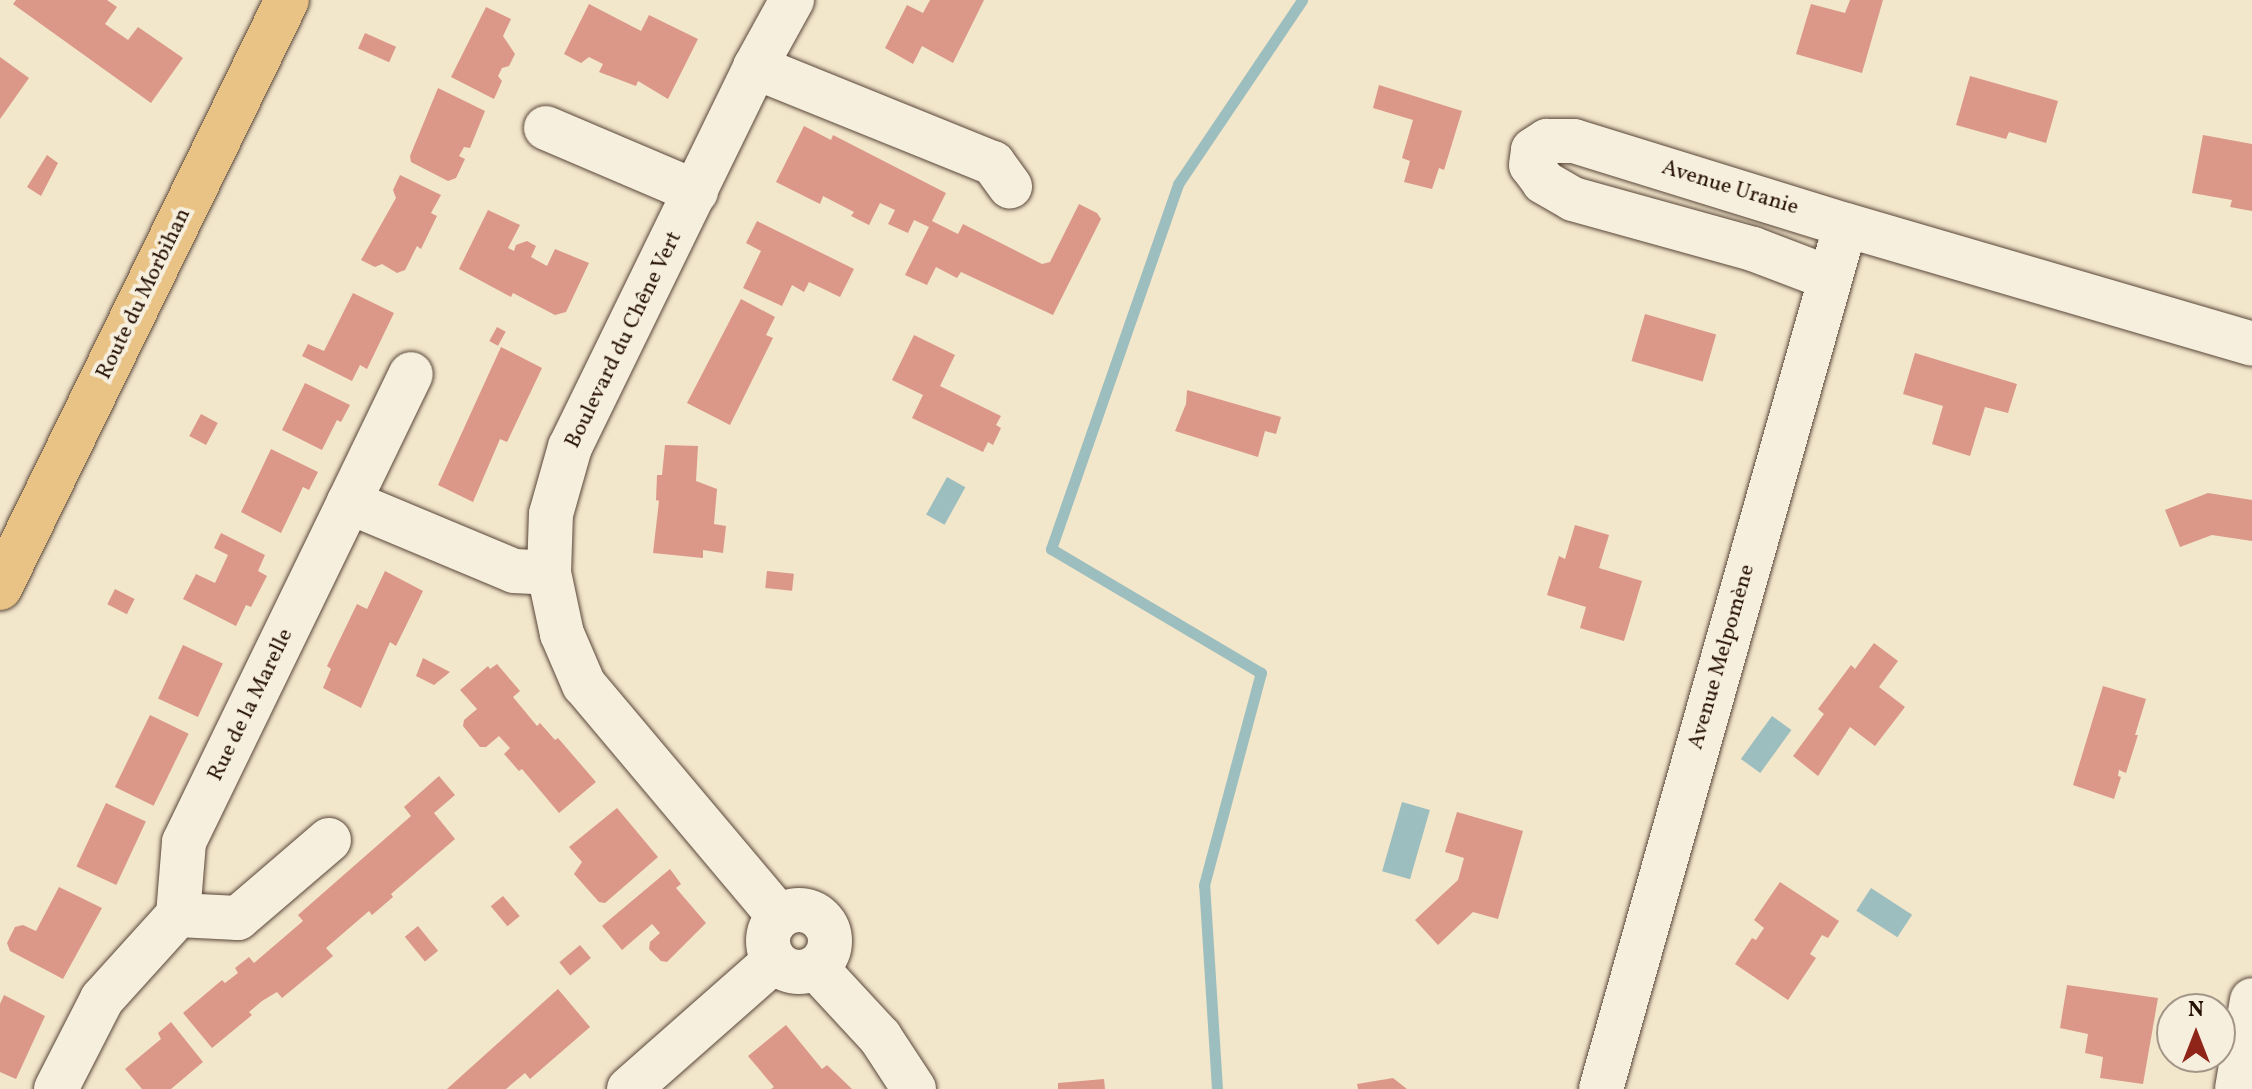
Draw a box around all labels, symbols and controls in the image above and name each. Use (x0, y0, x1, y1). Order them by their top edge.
street label: Avenue Uranie (1658, 155, 1802, 221)
street label: Route du Morbihan (91, 204, 197, 384)
street label: Boulevard du Chêne Vert (560, 227, 688, 453)
street label: Avenue Melpomène (1683, 561, 1761, 753)
street label: Rue de la Marelle (203, 625, 299, 785)
north arrow (2156, 993, 2236, 1073)
text: N (2188, 995, 2204, 1026)

